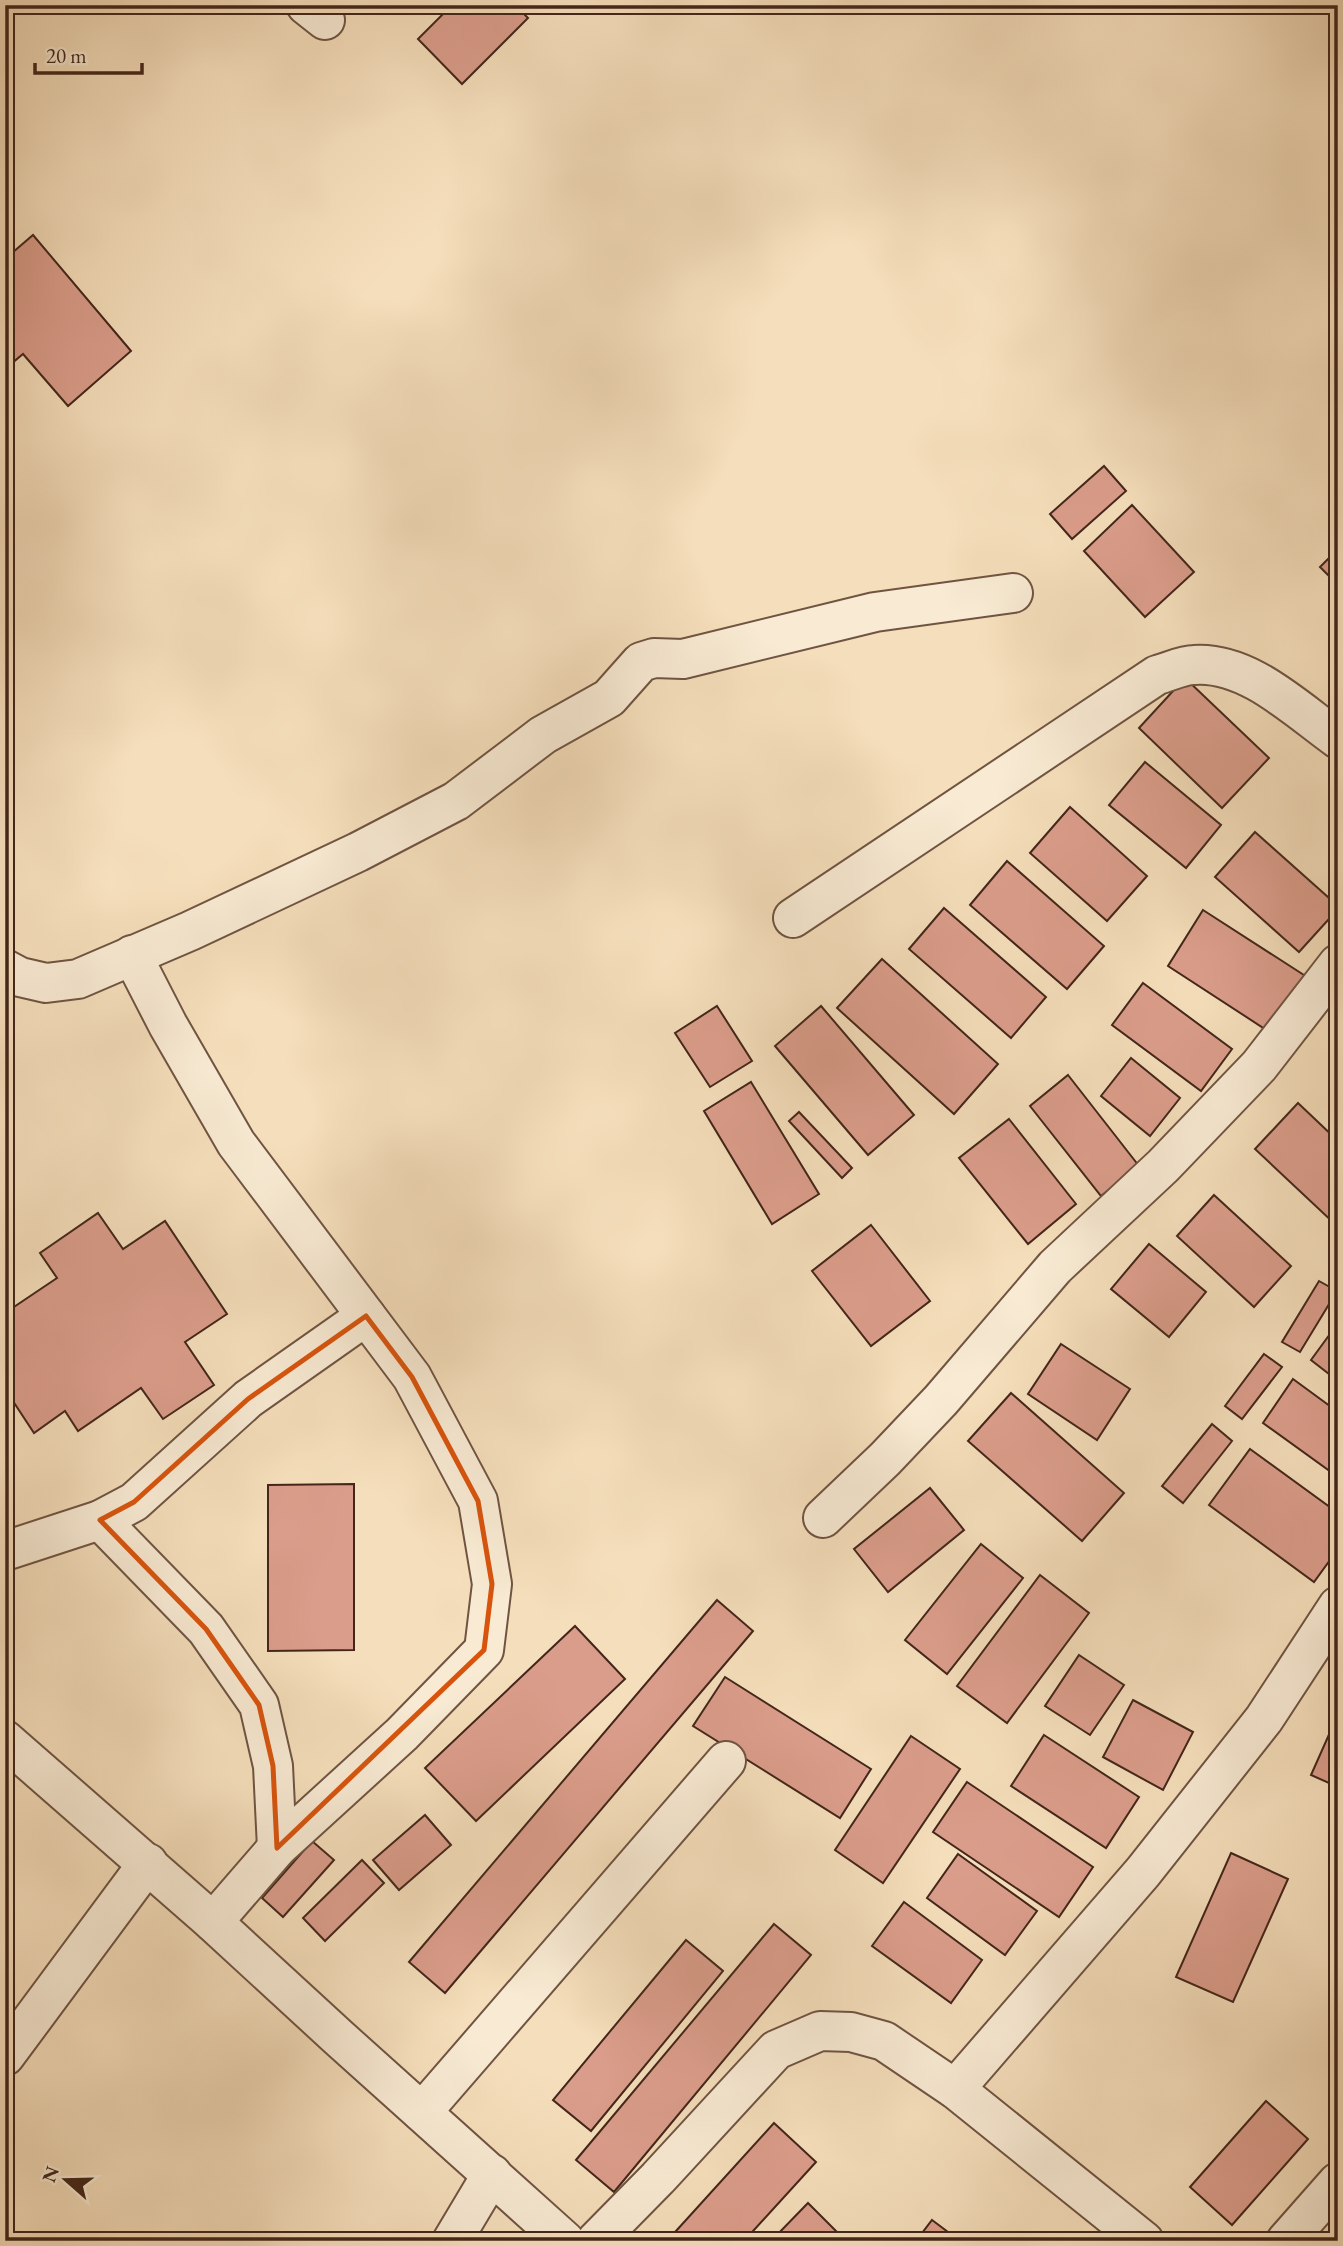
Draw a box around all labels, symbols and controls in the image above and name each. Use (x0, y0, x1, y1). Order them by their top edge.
scale bar (35, 32, 142, 76)
text: 20 m (46, 42, 87, 69)
north arrow (32, 2144, 102, 2214)
text: N (36, 2162, 65, 2186)

